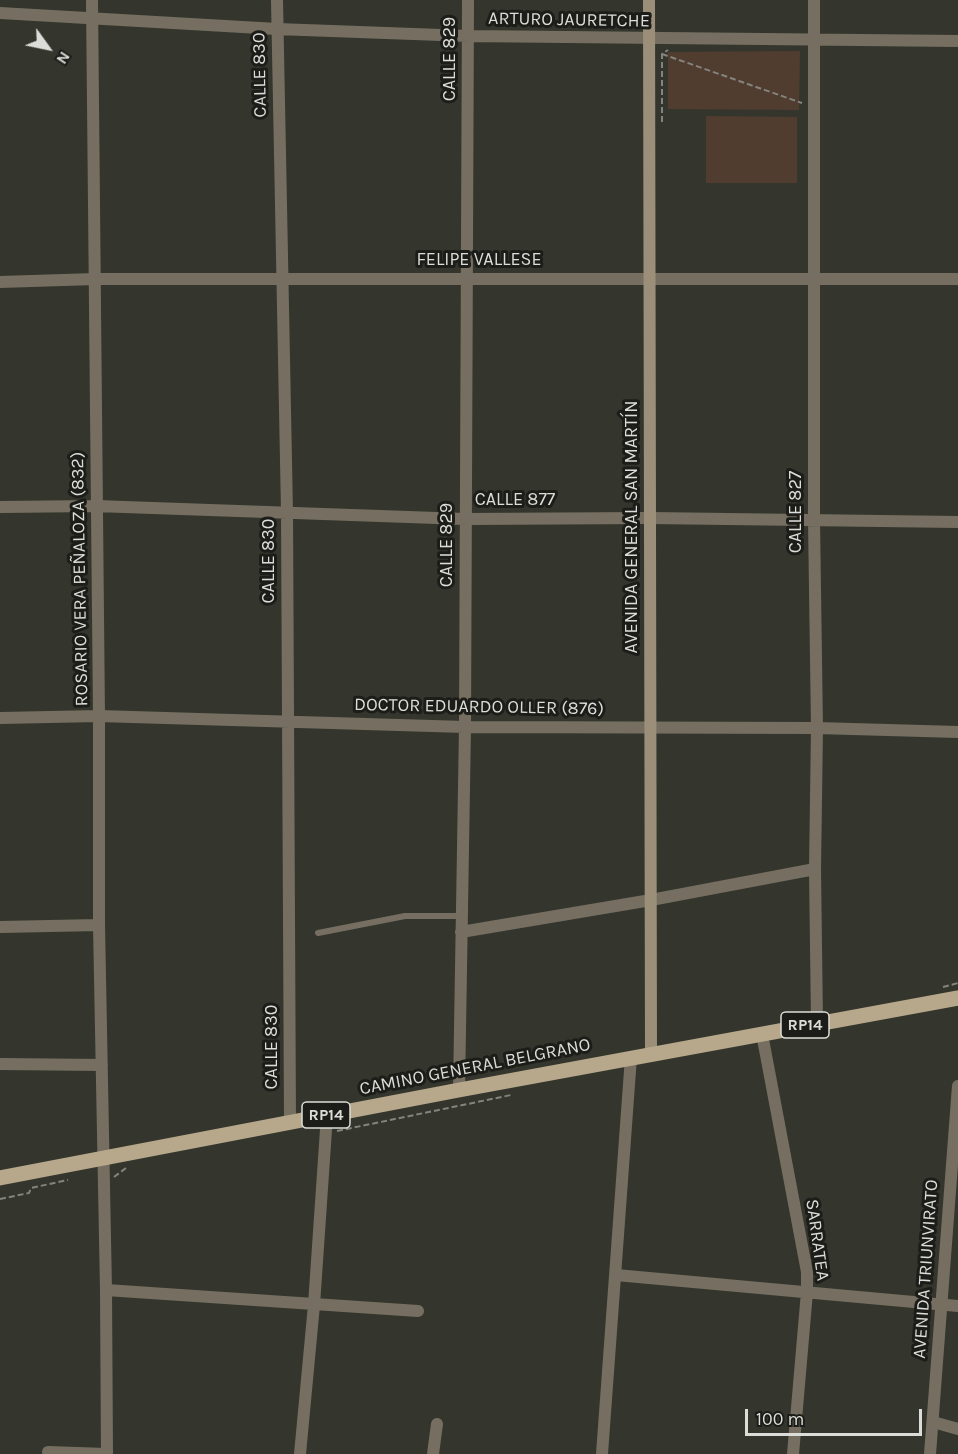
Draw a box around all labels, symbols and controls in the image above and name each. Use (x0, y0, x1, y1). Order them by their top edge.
street label: ARTURO JAURETCHE (488, 8, 650, 32)
street label: CALLE 829 (439, 17, 461, 101)
north arrow (18, 18, 78, 78)
street label: CALLE 830 (248, 32, 272, 118)
text: N (52, 48, 75, 68)
street label: FELIPE VALLESE (416, 249, 542, 271)
street label: AVENIDA GENERAL SAN MARTÍN (621, 401, 643, 653)
street label: ROSARIO VERA PEÑALOZA (832) (67, 452, 93, 706)
street label: CALLE 827 (785, 471, 807, 553)
street label: CALLE 877 (475, 489, 555, 511)
street label: CALLE 829 (436, 503, 458, 587)
street label: CALLE 830 (258, 519, 280, 603)
street label: DOCTOR EDUARDO OLLER (876) (354, 694, 604, 720)
street label: CALLE 830 (261, 1005, 283, 1089)
road number: RP14 (781, 1012, 829, 1038)
street label: CAMINO GENERAL BELGRANO (358, 1034, 592, 1100)
road number: RP14 (302, 1102, 350, 1128)
street label: AVENIDA TRIUNVIRATO (909, 1179, 943, 1359)
street label: SARRATEA (801, 1198, 833, 1282)
scale bar (748, 1397, 925, 1435)
text: 100 m (756, 1408, 804, 1430)

